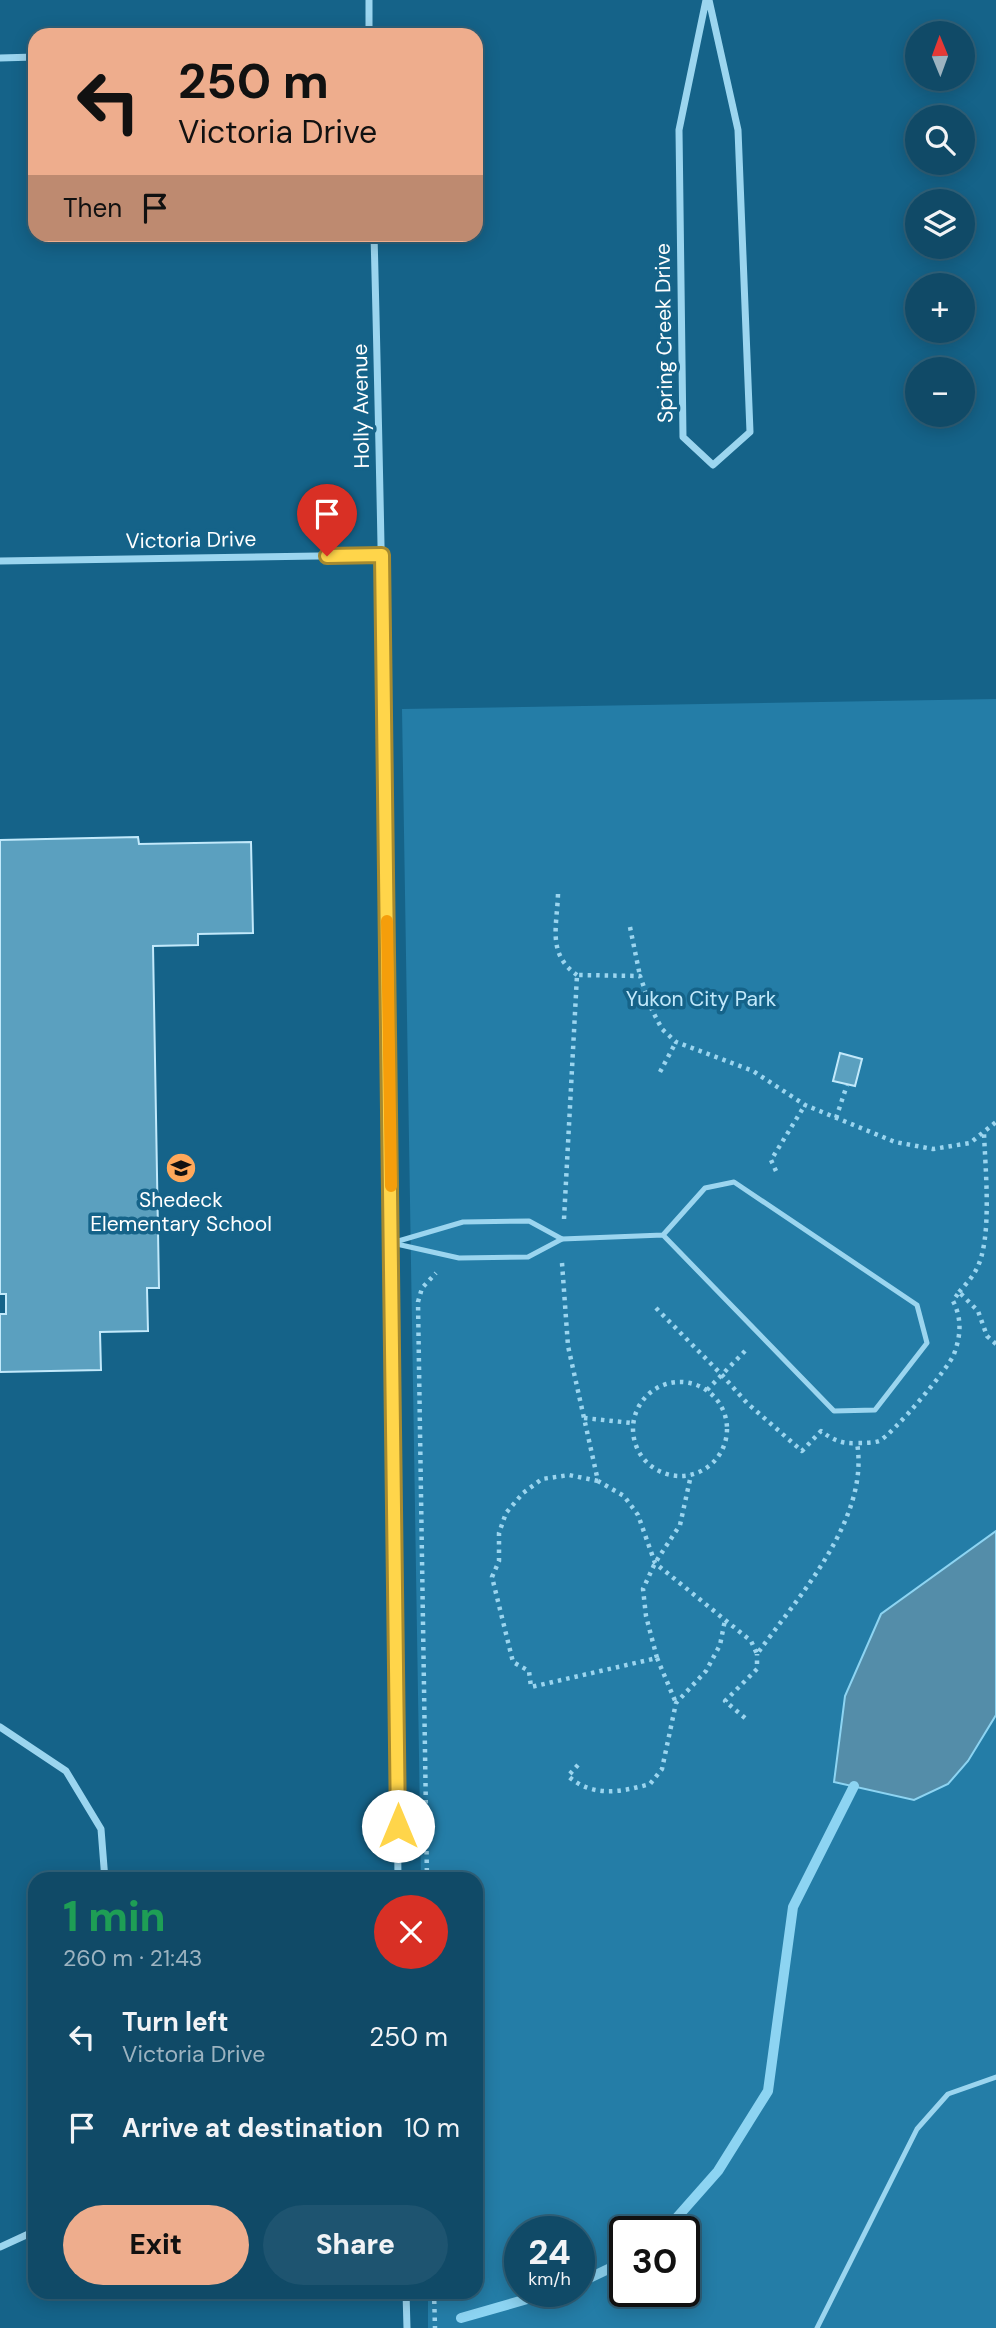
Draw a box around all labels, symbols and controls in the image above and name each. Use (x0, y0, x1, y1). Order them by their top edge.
north arrow (905, 21, 975, 91)
map controls (905, 21, 975, 427)
text: 250 m (178, 49, 329, 113)
icon: left (63, 56, 154, 147)
button: search (905, 105, 975, 175)
text: Victoria Drive (178, 111, 377, 153)
icon: arrive (136, 189, 174, 227)
button: layers (905, 189, 975, 259)
text: Then (63, 191, 122, 225)
street label: Spring Creek Drive (648, 243, 680, 423)
button: + (905, 273, 975, 343)
street label: Holly Avenue (346, 343, 376, 469)
button: − (905, 357, 975, 427)
pin (297, 484, 357, 556)
icon: arrive (308, 495, 346, 533)
street label: Victoria Drive (125, 525, 257, 555)
park label: Yukon City Park (626, 985, 777, 1013)
school or university icon: Shedeck Elementary School (164, 1151, 198, 1185)
place label: Shedeck Elementary School (90, 1186, 272, 1238)
position arrow (361, 1789, 435, 1863)
text: 1 min (63, 1889, 166, 1944)
button: close (374, 1895, 448, 1969)
text: 260 m · 21:43 (63, 1943, 202, 1973)
text: Turn left (122, 2005, 229, 2039)
icon: left (63, 2018, 101, 2056)
text: 250 m (369, 2020, 448, 2054)
text: Victoria Drive (122, 2039, 265, 2069)
icon: arrive (63, 2109, 101, 2147)
text: Arrive at destination (122, 2111, 383, 2145)
text: 10 m (404, 2111, 460, 2145)
button: Exit (63, 2205, 249, 2285)
button: Share (263, 2205, 448, 2285)
speed limit sign: 30 (609, 2216, 700, 2307)
text: 24 (528, 2229, 571, 2275)
text: km/h (528, 2267, 571, 2291)

